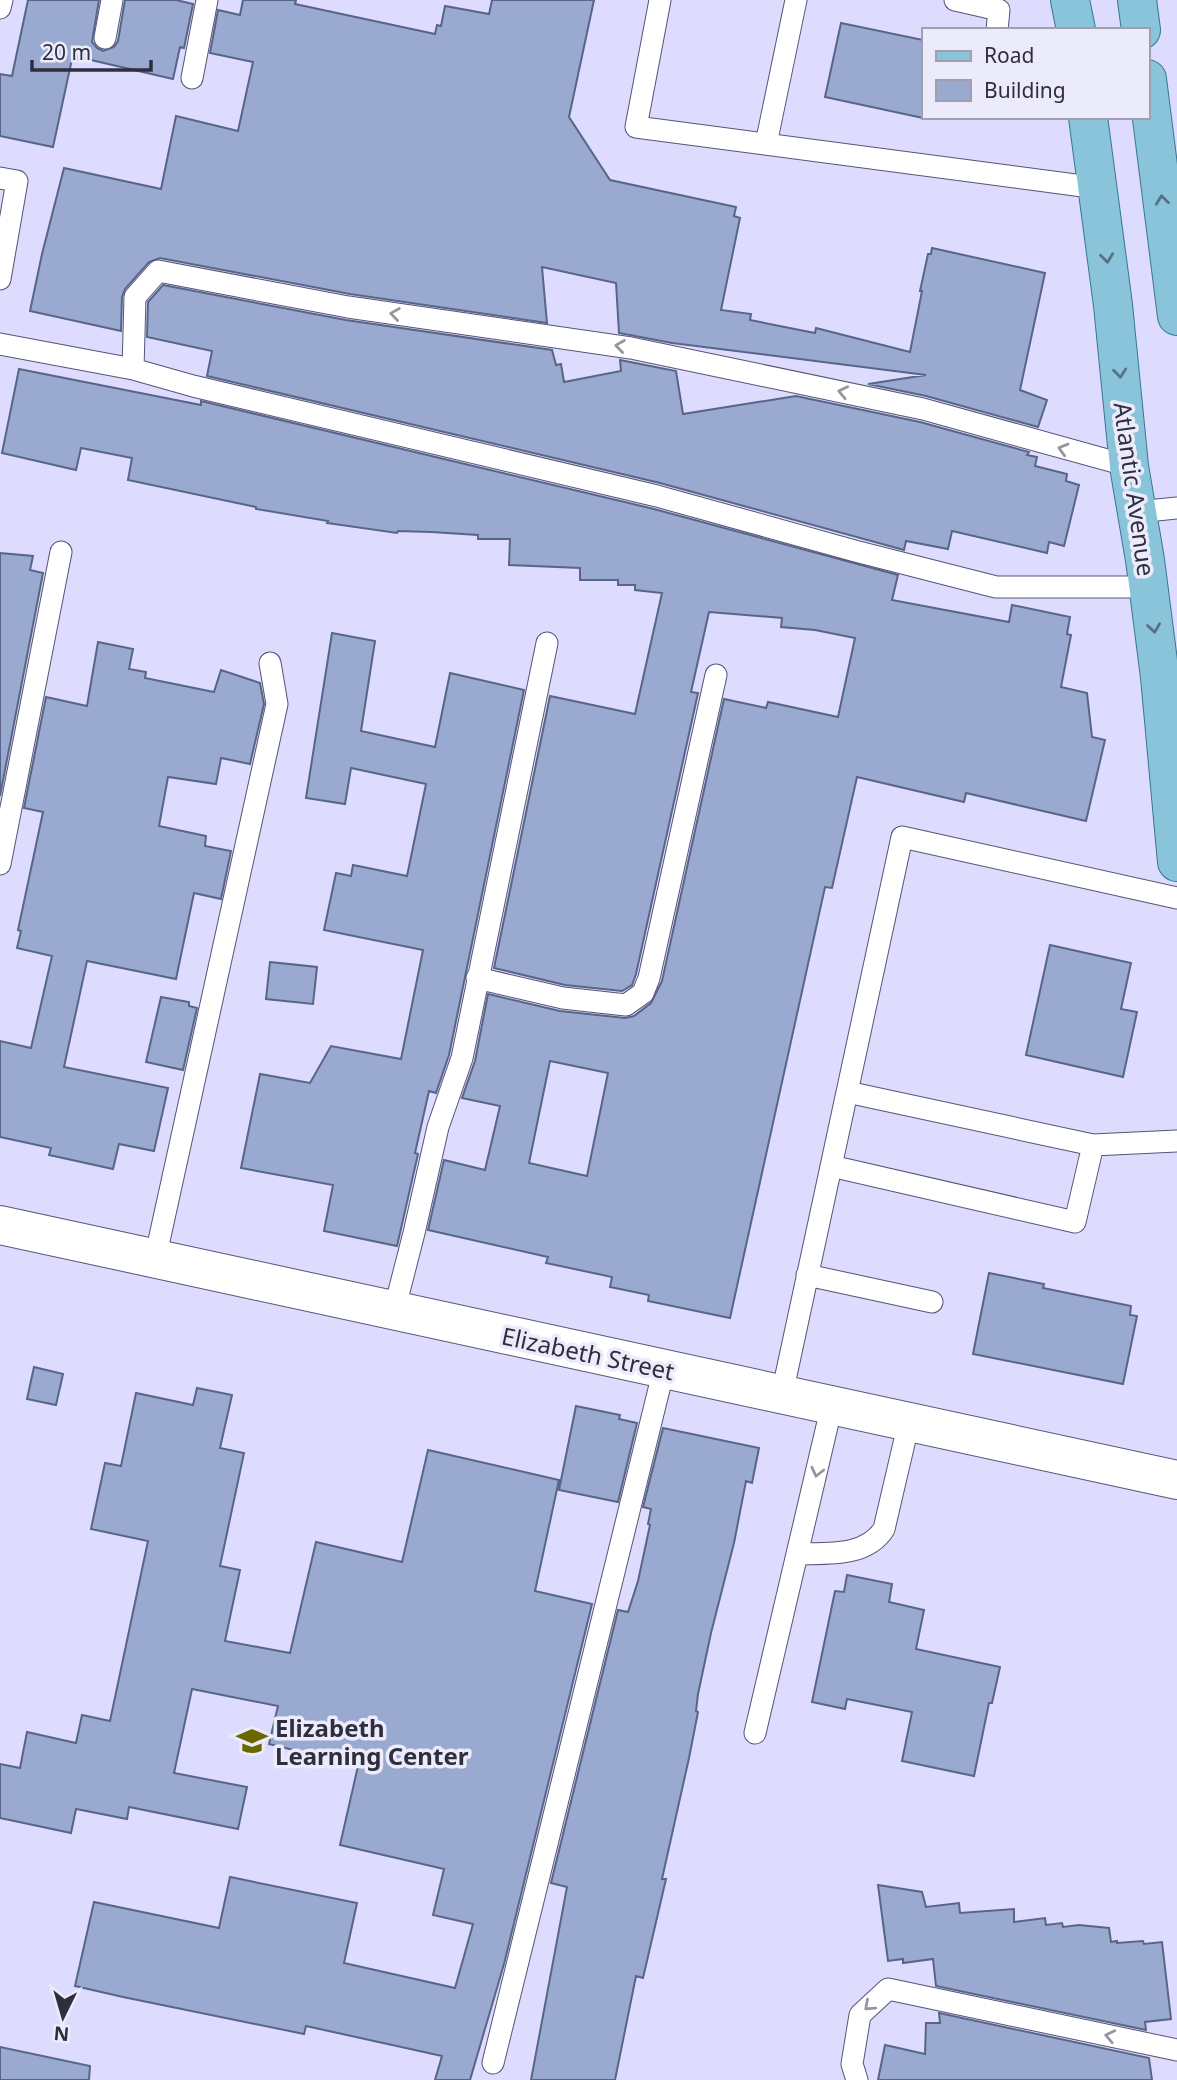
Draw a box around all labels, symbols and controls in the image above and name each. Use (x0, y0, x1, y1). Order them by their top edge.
scale bar (32, 28, 150, 72)
legend (922, 28, 1149, 119)
text: 20 m (42, 38, 91, 66)
text: Road (984, 41, 1034, 69)
text: Building (984, 76, 1066, 104)
one-way arrow (1155, 194, 1170, 206)
one-way arrow (1100, 252, 1115, 264)
one-way arrow (389, 306, 401, 321)
one-way arrow (614, 339, 626, 354)
one-way arrow (1112, 367, 1127, 378)
one-way arrow (837, 385, 849, 400)
street label: Atlantic Avenue (1106, 400, 1164, 578)
one-way arrow (1058, 442, 1070, 457)
one-way arrow (1146, 622, 1161, 634)
street label: Elizabeth Street (499, 1319, 678, 1387)
one-way arrow (811, 1466, 825, 1478)
place label: Elizabeth Learning Center (275, 1711, 469, 1772)
school or university icon: Elizabeth Learning Center (235, 1724, 269, 1758)
north arrow (28, 1982, 98, 2052)
one-way arrow (865, 1998, 878, 2010)
text: N (53, 2020, 70, 2048)
one-way arrow (1104, 2029, 1116, 2044)

